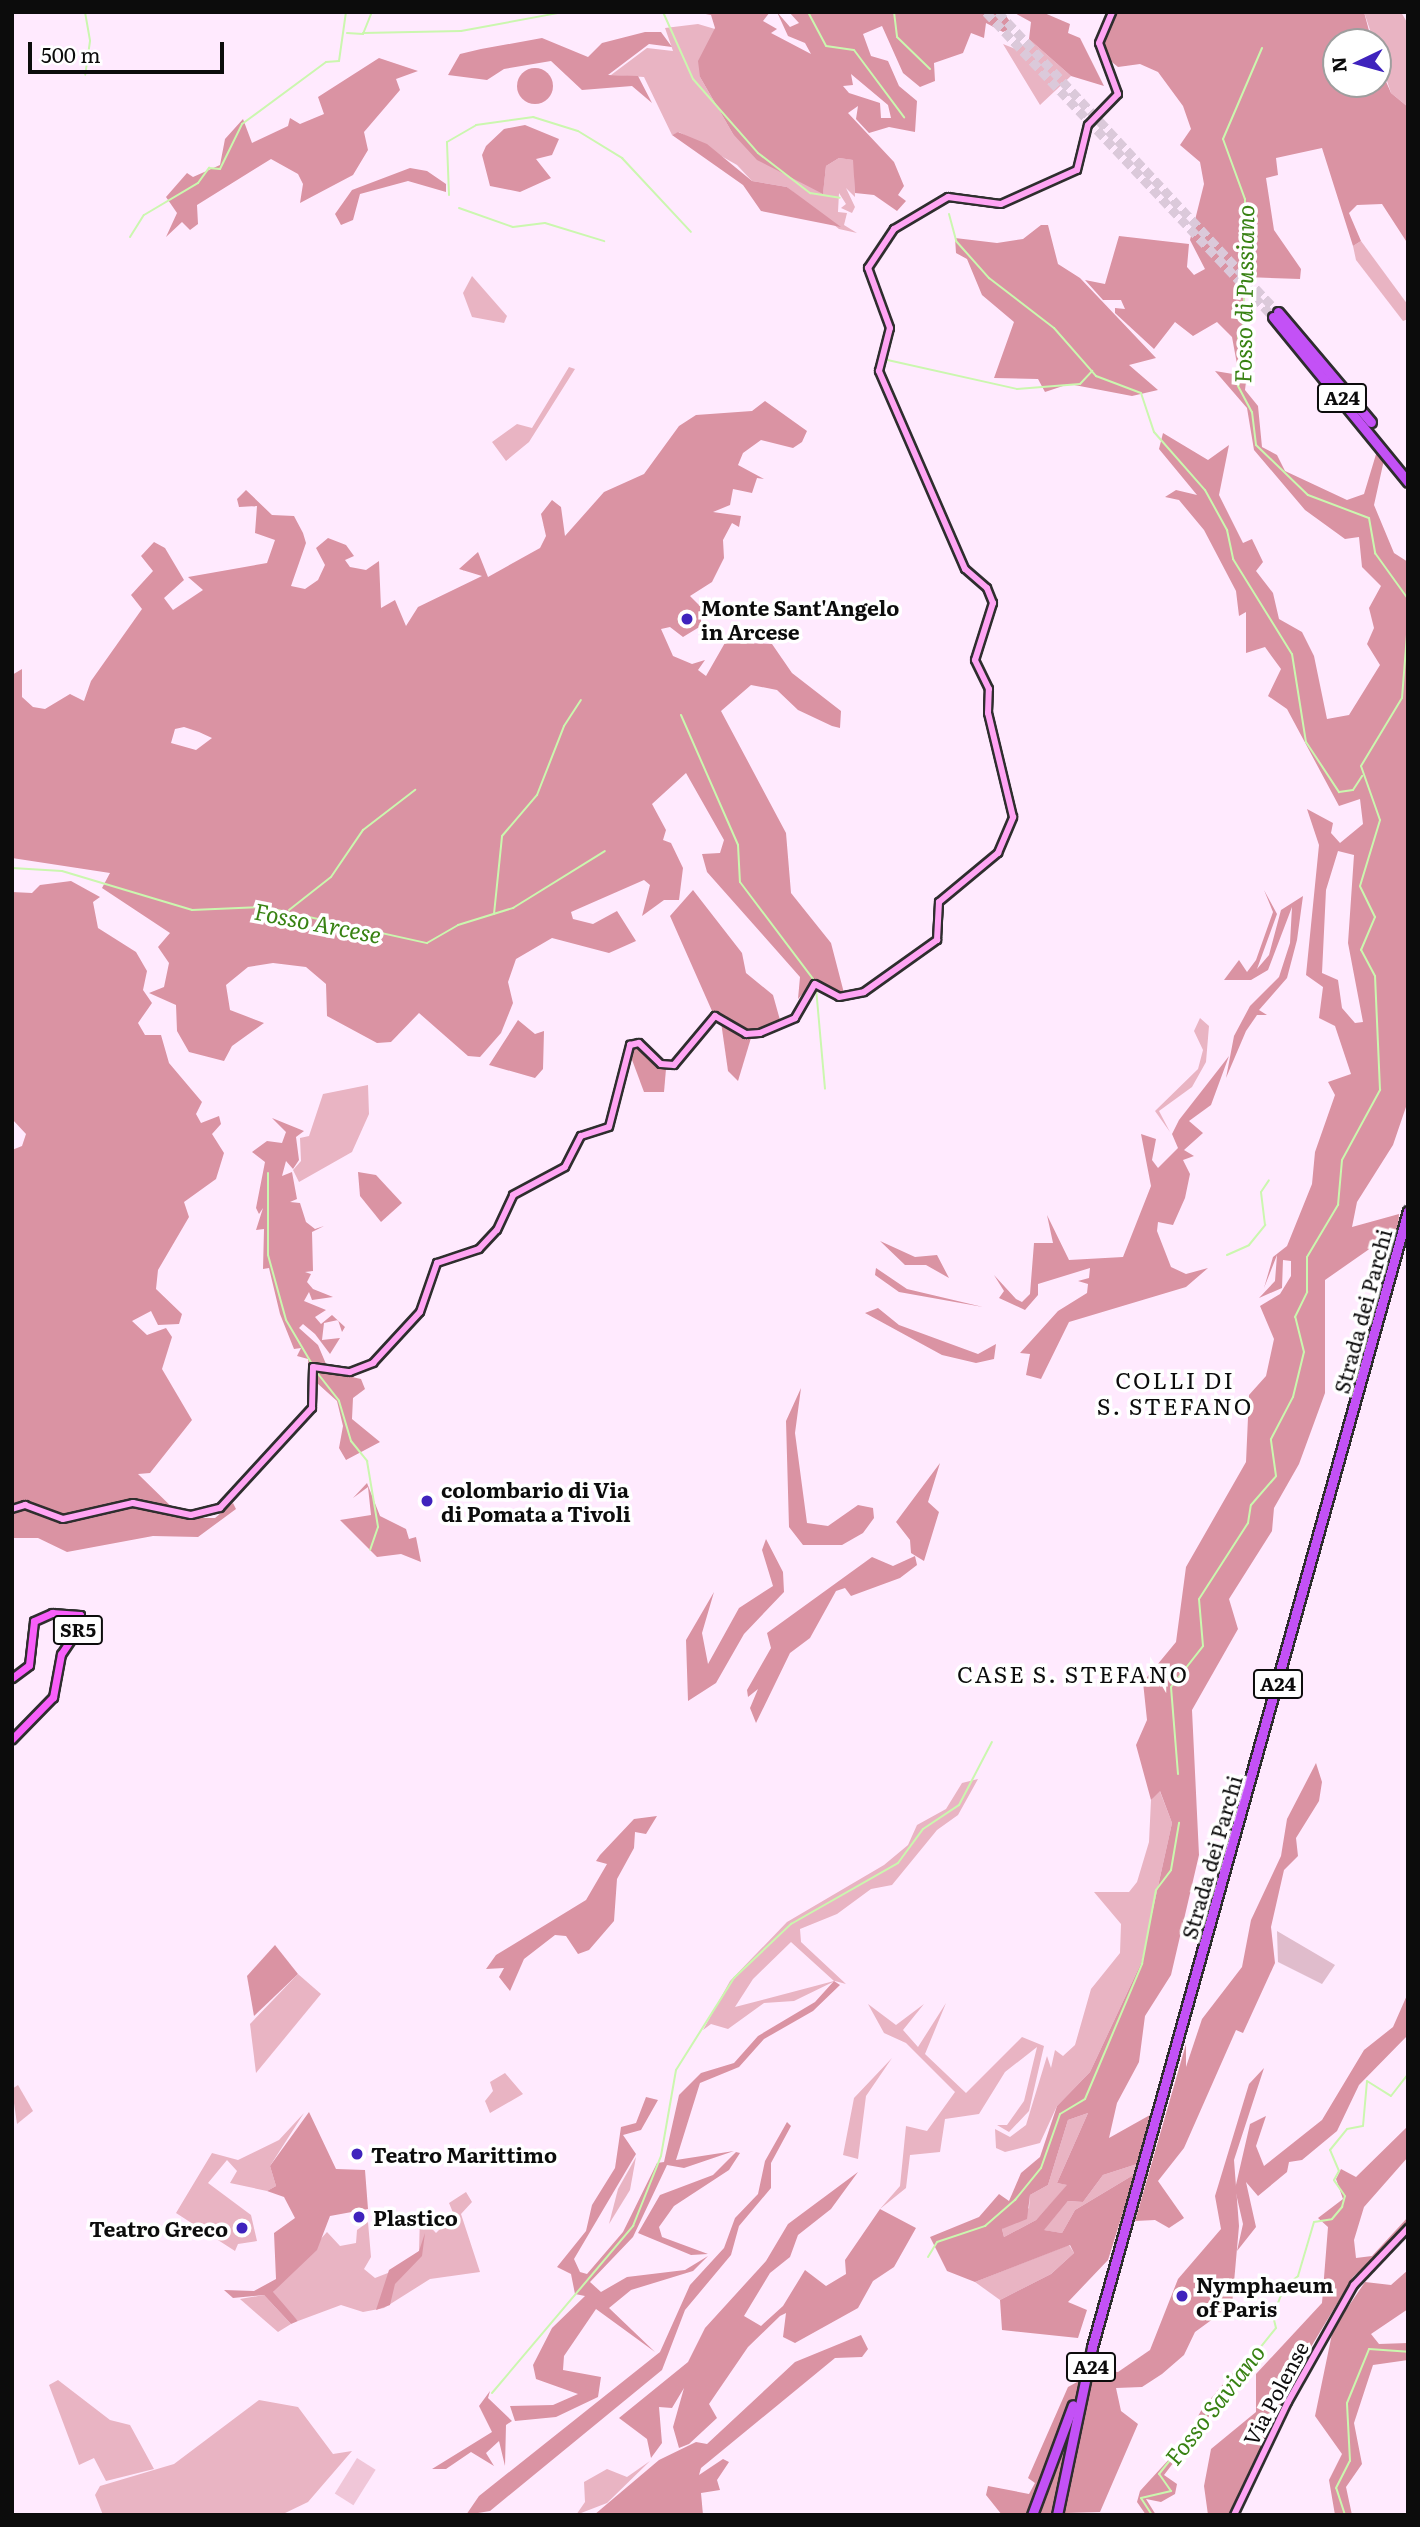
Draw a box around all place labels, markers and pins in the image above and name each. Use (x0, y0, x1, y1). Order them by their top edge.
place label: Monte Sant'Angelo in Arcese (701, 594, 899, 644)
marker: Monte Sant'Angelo in Arcese (679, 611, 695, 627)
place label: colombario di Via di Pomata a Tivoli (441, 1476, 631, 1526)
marker: colombario di Via di Pomata a Tivoli (419, 1493, 435, 1509)
place label: Teatro Marittimo (371, 2141, 557, 2167)
marker: Teatro Marittimo (349, 2146, 365, 2162)
place label: Plastico (373, 2204, 458, 2230)
marker: Plastico (351, 2209, 367, 2225)
place label: Teatro Greco (89, 2215, 228, 2241)
marker: Teatro Greco (234, 2220, 250, 2236)
place label: Nymphaeum of Paris (1196, 2271, 1334, 2321)
marker: Nymphaeum of Paris (1174, 2288, 1190, 2304)

